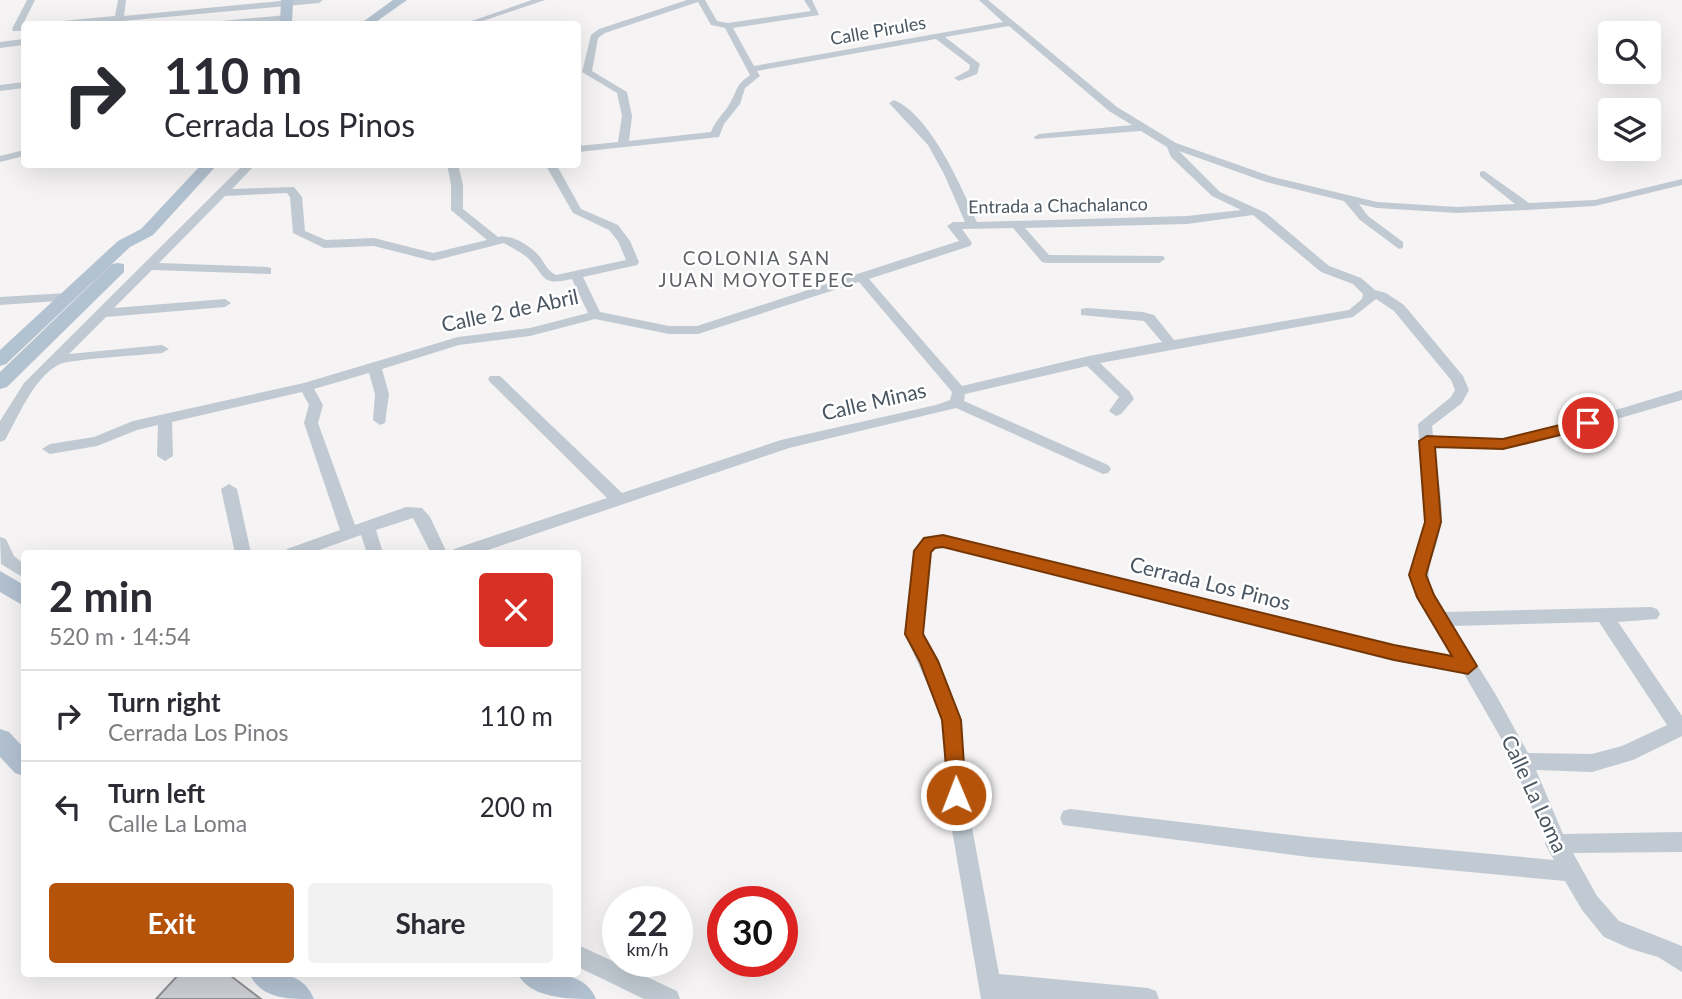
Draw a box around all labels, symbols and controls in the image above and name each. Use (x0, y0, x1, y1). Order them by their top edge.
street label: Calle Pirules (828, 11, 928, 49)
map controls (1598, 21, 1661, 161)
button: search (1598, 21, 1661, 84)
text: 110 m (164, 46, 302, 104)
icon: right (49, 49, 140, 140)
button: layers (1598, 98, 1661, 161)
text: Cerrada Los Pinos (164, 105, 415, 144)
street label: Entrada a Chachalanco (968, 192, 1148, 218)
district label: COLONIA SAN JUAN MOYOTEPEC (659, 246, 855, 291)
street label: Calle 2 de Abril (439, 283, 581, 336)
street label: Calle Minas (819, 376, 928, 425)
pin (1558, 393, 1618, 453)
icon: arrive (1569, 404, 1607, 442)
street label: Cerrada Los Pinos (1127, 550, 1293, 615)
text: 2 min (49, 571, 153, 621)
button: close (479, 573, 553, 647)
text: 520 m · 14:54 (49, 622, 191, 650)
text: Turn right (108, 686, 221, 718)
icon: right (49, 697, 87, 735)
text: 110 m (480, 700, 553, 732)
text: Cerrada Los Pinos (108, 718, 288, 746)
street label: Calle La Loma (1497, 730, 1574, 856)
position arrow (919, 758, 993, 832)
text: Turn left (108, 777, 205, 809)
icon: left (49, 788, 87, 826)
text: 200 m (480, 791, 553, 823)
text: Calle La Loma (108, 809, 247, 837)
button: Exit (49, 883, 294, 963)
button: Share (308, 883, 553, 963)
speed limit sign: 30 (707, 886, 798, 977)
text: 22 (627, 901, 668, 943)
text: km/h (626, 938, 669, 960)

